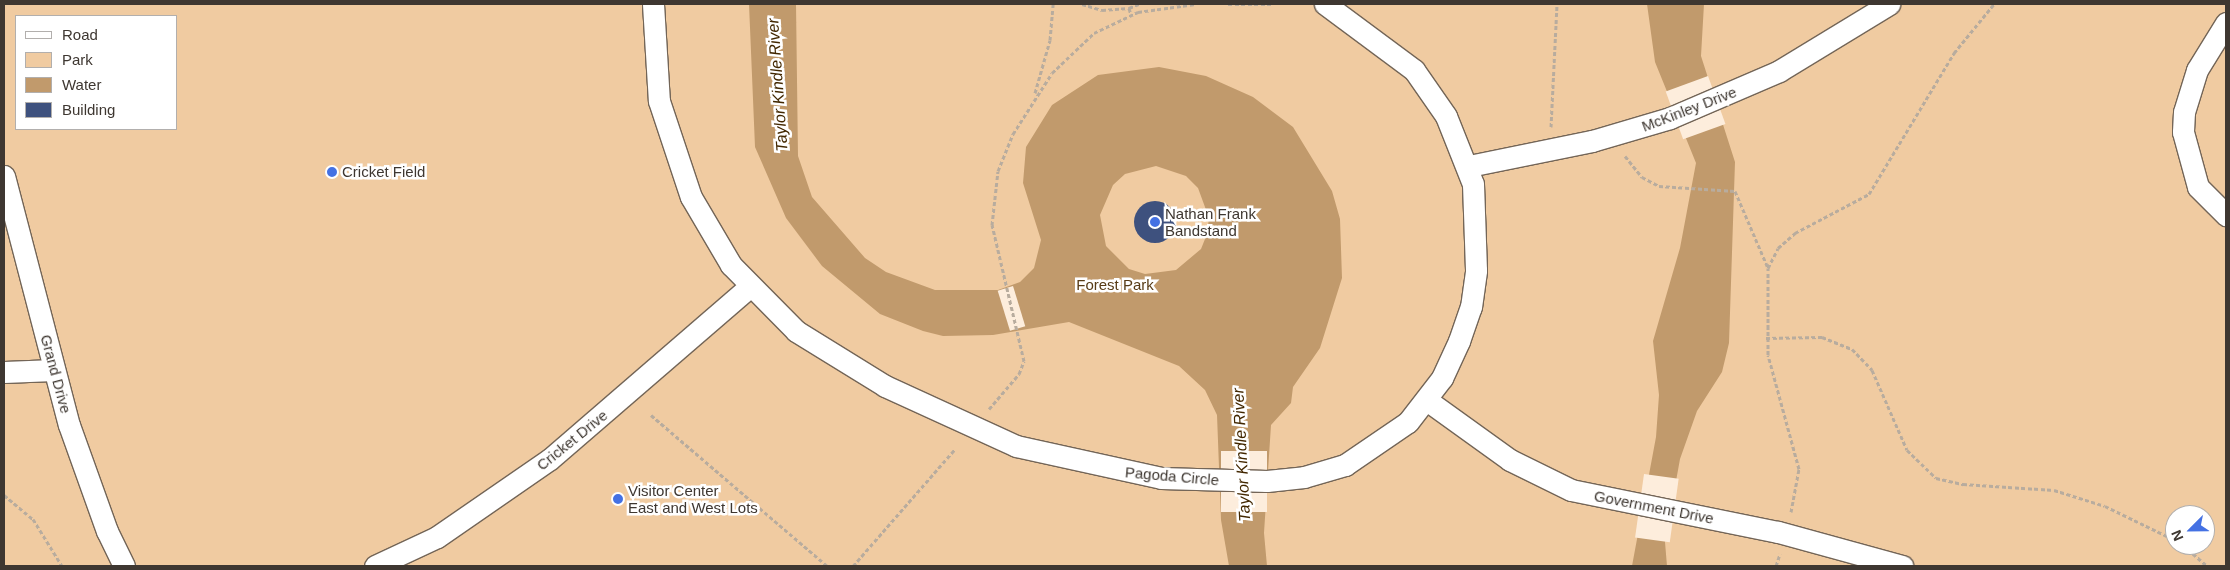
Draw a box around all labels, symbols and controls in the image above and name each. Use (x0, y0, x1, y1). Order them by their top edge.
legend (15, 15, 178, 130)
water label: Taylor Kindle River (764, 18, 792, 152)
text: Road (62, 26, 98, 43)
text: Park (62, 51, 93, 68)
text: Water (62, 76, 101, 93)
street label: McKinley Drive (1639, 83, 1739, 135)
text: Building (62, 101, 115, 118)
place label: Cricket Field (342, 163, 425, 181)
marker: Cricket Field (326, 166, 338, 178)
place label: Nathan Frank Bandstand (1165, 204, 1256, 239)
marker: Nathan Frank Bandstand (1149, 216, 1161, 228)
park label: Forest Park (1076, 276, 1154, 294)
street label: Grand Drive (37, 333, 75, 415)
water label: Taylor Kindle River (1229, 388, 1255, 522)
street label: Cricket Drive (533, 406, 611, 474)
street label: Pagoda Circle (1124, 463, 1220, 489)
place label: Visitor Center East and West Lots (628, 481, 758, 516)
street label: Government Drive (1593, 487, 1715, 527)
marker: Visitor Center East and West Lots (612, 493, 624, 505)
north arrow (2165, 505, 2215, 555)
text: N (2168, 528, 2186, 543)

